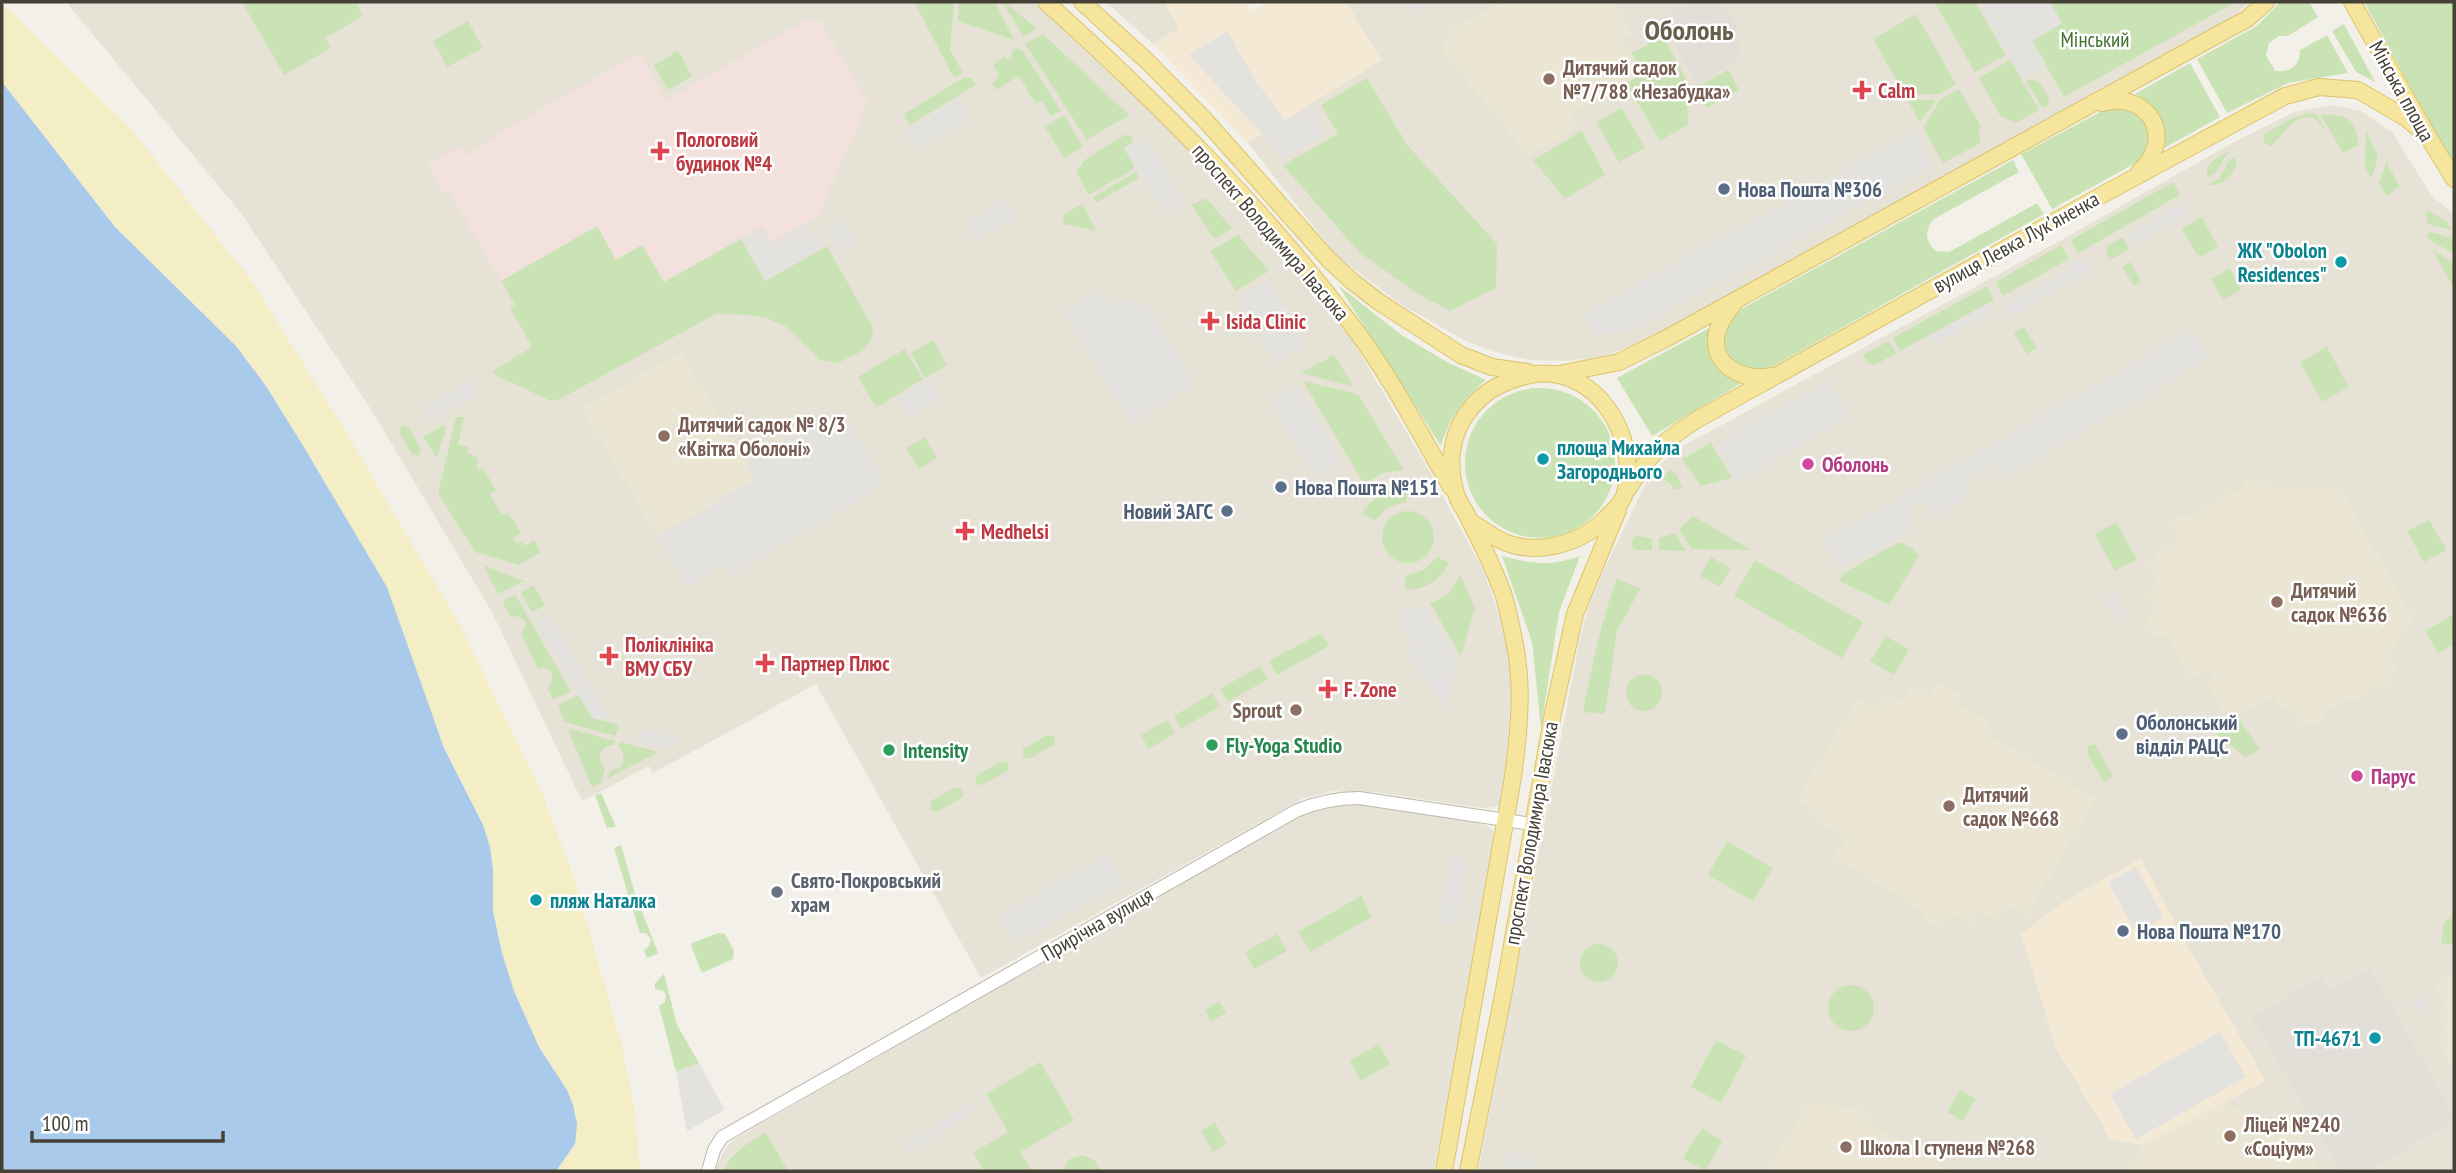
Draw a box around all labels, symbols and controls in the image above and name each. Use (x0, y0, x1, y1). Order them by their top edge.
district label: Оболонь (1645, 11, 1734, 48)
park label: Мінський (2060, 26, 2130, 53)
street label: Мінська площа (2363, 36, 2441, 146)
place label: Дитячий садок №7/788 «Незабудка» (1563, 54, 1731, 105)
marker: Дитячий садок №7/788 «Незабудка» (1541, 71, 1557, 87)
place label: Calm (1878, 77, 1915, 104)
marker: Calm (1852, 80, 1872, 100)
place label: Пологовий будинок №4 (676, 126, 772, 177)
street label: проспект Володимира Івасюка (1187, 138, 1355, 326)
marker: Пологовий будинок №4 (650, 141, 670, 161)
place label: Нова Пошта №306 (1738, 176, 1882, 203)
marker: Нова Пошта №306 (1716, 181, 1732, 197)
street label: вулиця Левка Лукʼяненка (1928, 185, 2104, 299)
place label: ЖК "Obolon Residences" (2236, 237, 2327, 288)
marker: ЖК "Obolon Residences" (2333, 254, 2349, 270)
place label: Isida Clinic (1226, 308, 1307, 335)
marker: Isida Clinic (1200, 311, 1220, 331)
place label: Дитячий садок № 8/3 «Квітка Оболоні» (678, 411, 846, 462)
marker: Дитячий садок № 8/3 «Квітка Оболоні» (656, 428, 672, 444)
place label: площа Михайла Загороднього (1557, 434, 1680, 485)
marker: площа Михайла Загороднього (1535, 451, 1551, 467)
place label: Оболонь (1822, 451, 1889, 478)
marker: Оболонь (1800, 456, 1816, 472)
place label: Нова Пошта №151 (1295, 474, 1439, 501)
marker: Нова Пошта №151 (1273, 479, 1289, 495)
place label: Новий ЗАГС (1124, 498, 1213, 525)
marker: Новий ЗАГС (1219, 503, 1235, 519)
place label: Medhelsi (981, 518, 1049, 545)
marker: Medhelsi (955, 521, 975, 541)
place label: Дитячий садок №636 (2291, 577, 2387, 628)
marker: Дитячий садок №636 (2269, 594, 2285, 610)
place label: Поліклініка ВМУ СБУ (625, 631, 714, 682)
marker: Поліклініка ВМУ СБУ (599, 646, 619, 666)
place label: Партнер Плюс (781, 650, 890, 677)
marker: Партнер Плюс (755, 653, 775, 673)
place label: F. Zone (1344, 676, 1397, 703)
marker: F. Zone (1318, 679, 1338, 699)
place label: Sprout (1232, 697, 1282, 724)
marker: Sprout (1288, 702, 1304, 718)
place label: Оболонський відділ РАЦС (2136, 709, 2238, 760)
street label: проспект Володимира Івасюка (1498, 719, 1564, 947)
marker: Оболонський відділ РАЦС (2114, 726, 2130, 742)
place label: Fly-Yoga Studio (1226, 732, 1342, 759)
place label: Intensity (903, 737, 969, 764)
marker: Fly-Yoga Studio (1204, 737, 1220, 753)
marker: Intensity (881, 742, 897, 758)
place label: Парус (2371, 763, 2416, 790)
marker: Парус (2349, 768, 2365, 784)
place label: Дитячий садок №668 (1963, 781, 2059, 832)
marker: Дитячий садок №668 (1941, 798, 1957, 814)
place label: Свято-Покровський храм (791, 867, 941, 918)
street label: Прирічна вулиця (1036, 881, 1158, 967)
marker: Свято-Покровський храм (769, 884, 785, 900)
place label: пляж Наталка (550, 887, 656, 914)
marker: пляж Наталка (528, 892, 544, 908)
place label: Нова Пошта №170 (2137, 918, 2281, 945)
marker: Нова Пошта №170 (2115, 923, 2131, 939)
place label: ТП-4671 (2294, 1025, 2361, 1052)
marker: ТП-4671 (2367, 1030, 2383, 1046)
scale bar (32, 1100, 222, 1144)
text: 100 m (42, 1110, 88, 1137)
place label: Ліцей №240 «Соціум» (2243, 1111, 2340, 1162)
marker: Ліцей №240 «Соціум» (2222, 1128, 2238, 1144)
place label: Школа І ступеня №268 (1860, 1134, 2035, 1161)
marker: Школа І ступеня №268 (1838, 1139, 1854, 1155)

